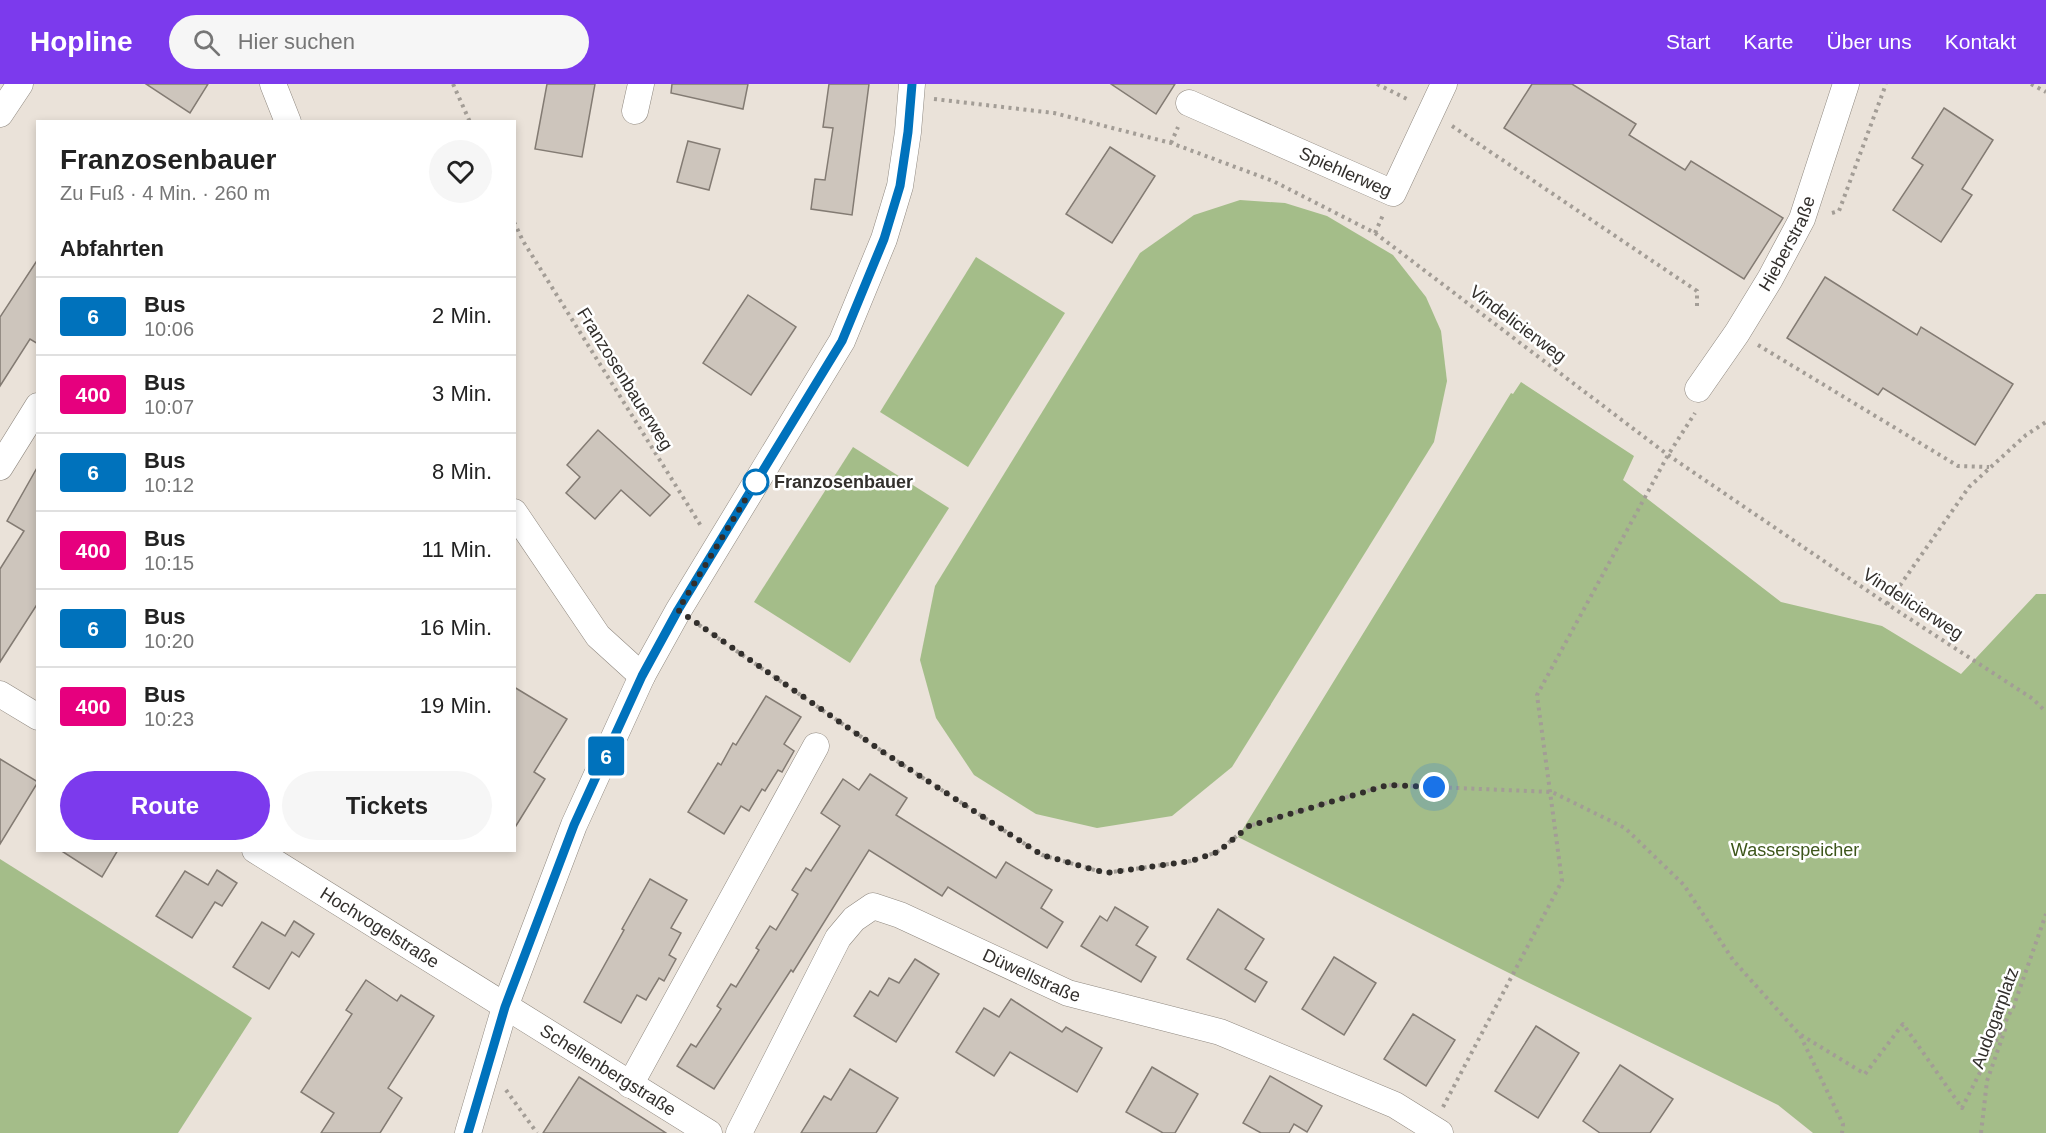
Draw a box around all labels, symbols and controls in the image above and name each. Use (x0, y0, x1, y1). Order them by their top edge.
search box (169, 15, 589, 69)
text: Hopline (30, 26, 133, 57)
icon: search (190, 26, 223, 59)
text: Hier suchen (238, 29, 355, 54)
text: Start (1666, 30, 1710, 53)
text: Karte (1743, 30, 1794, 53)
text: Über uns (1827, 30, 1912, 53)
text: Kontakt (1945, 30, 2016, 53)
button: heart (429, 140, 492, 203)
street label: Spiehlerweg (1296, 143, 1395, 201)
text: Franzosenbauer (60, 144, 276, 175)
text: Zu Fuß · 4 Min. · 260 m (60, 182, 270, 204)
street label: Hieberstraße (1755, 194, 1819, 295)
text: Abfahrten (60, 236, 164, 261)
street label: Vindelicierweg (1466, 281, 1570, 367)
text: Bus (144, 292, 186, 317)
text: 2 Min. (432, 303, 492, 328)
street label: Franzosenbauerweg (573, 304, 677, 454)
text: 6 (87, 305, 99, 328)
text: 10:06 (144, 318, 194, 340)
text: Bus (144, 370, 186, 395)
text: 3 Min. (432, 381, 492, 406)
text: 400 (75, 383, 111, 406)
text: 10:07 (144, 396, 194, 418)
text: Bus (144, 448, 186, 473)
text: 8 Min. (432, 459, 492, 484)
text: 6 (87, 461, 99, 484)
marker: Franzosenbauer (743, 469, 769, 495)
place label: Franzosenbauer (774, 472, 913, 492)
text: 10:12 (144, 474, 194, 496)
text: Bus (144, 526, 186, 551)
text: 11 Min. (421, 537, 492, 562)
text: 400 (75, 539, 111, 562)
text: 10:15 (144, 552, 194, 574)
street label: Vindelicierweg (1859, 564, 1967, 644)
text: Bus (144, 604, 186, 629)
text: 16 Min. (420, 615, 492, 640)
text: 6 (87, 617, 99, 640)
text: 10:20 (144, 630, 194, 652)
text: Bus (144, 682, 186, 707)
text: 19 Min. (420, 693, 492, 718)
text: 400 (75, 695, 111, 718)
text: 10:23 (144, 708, 194, 730)
line badge: 6 (586, 736, 626, 776)
text: 6 (600, 745, 612, 768)
button: Route (60, 771, 270, 840)
button: Tickets (282, 771, 492, 840)
your location (1419, 772, 1449, 802)
park label: Wasserspeicher (1731, 840, 1859, 860)
street label: Hochvogelstraße (317, 883, 443, 972)
street label: Düwellstraße (980, 945, 1082, 1006)
street label: Audogarplatz (1967, 965, 2023, 1071)
street label: Schellenbergstraße (536, 1020, 680, 1120)

